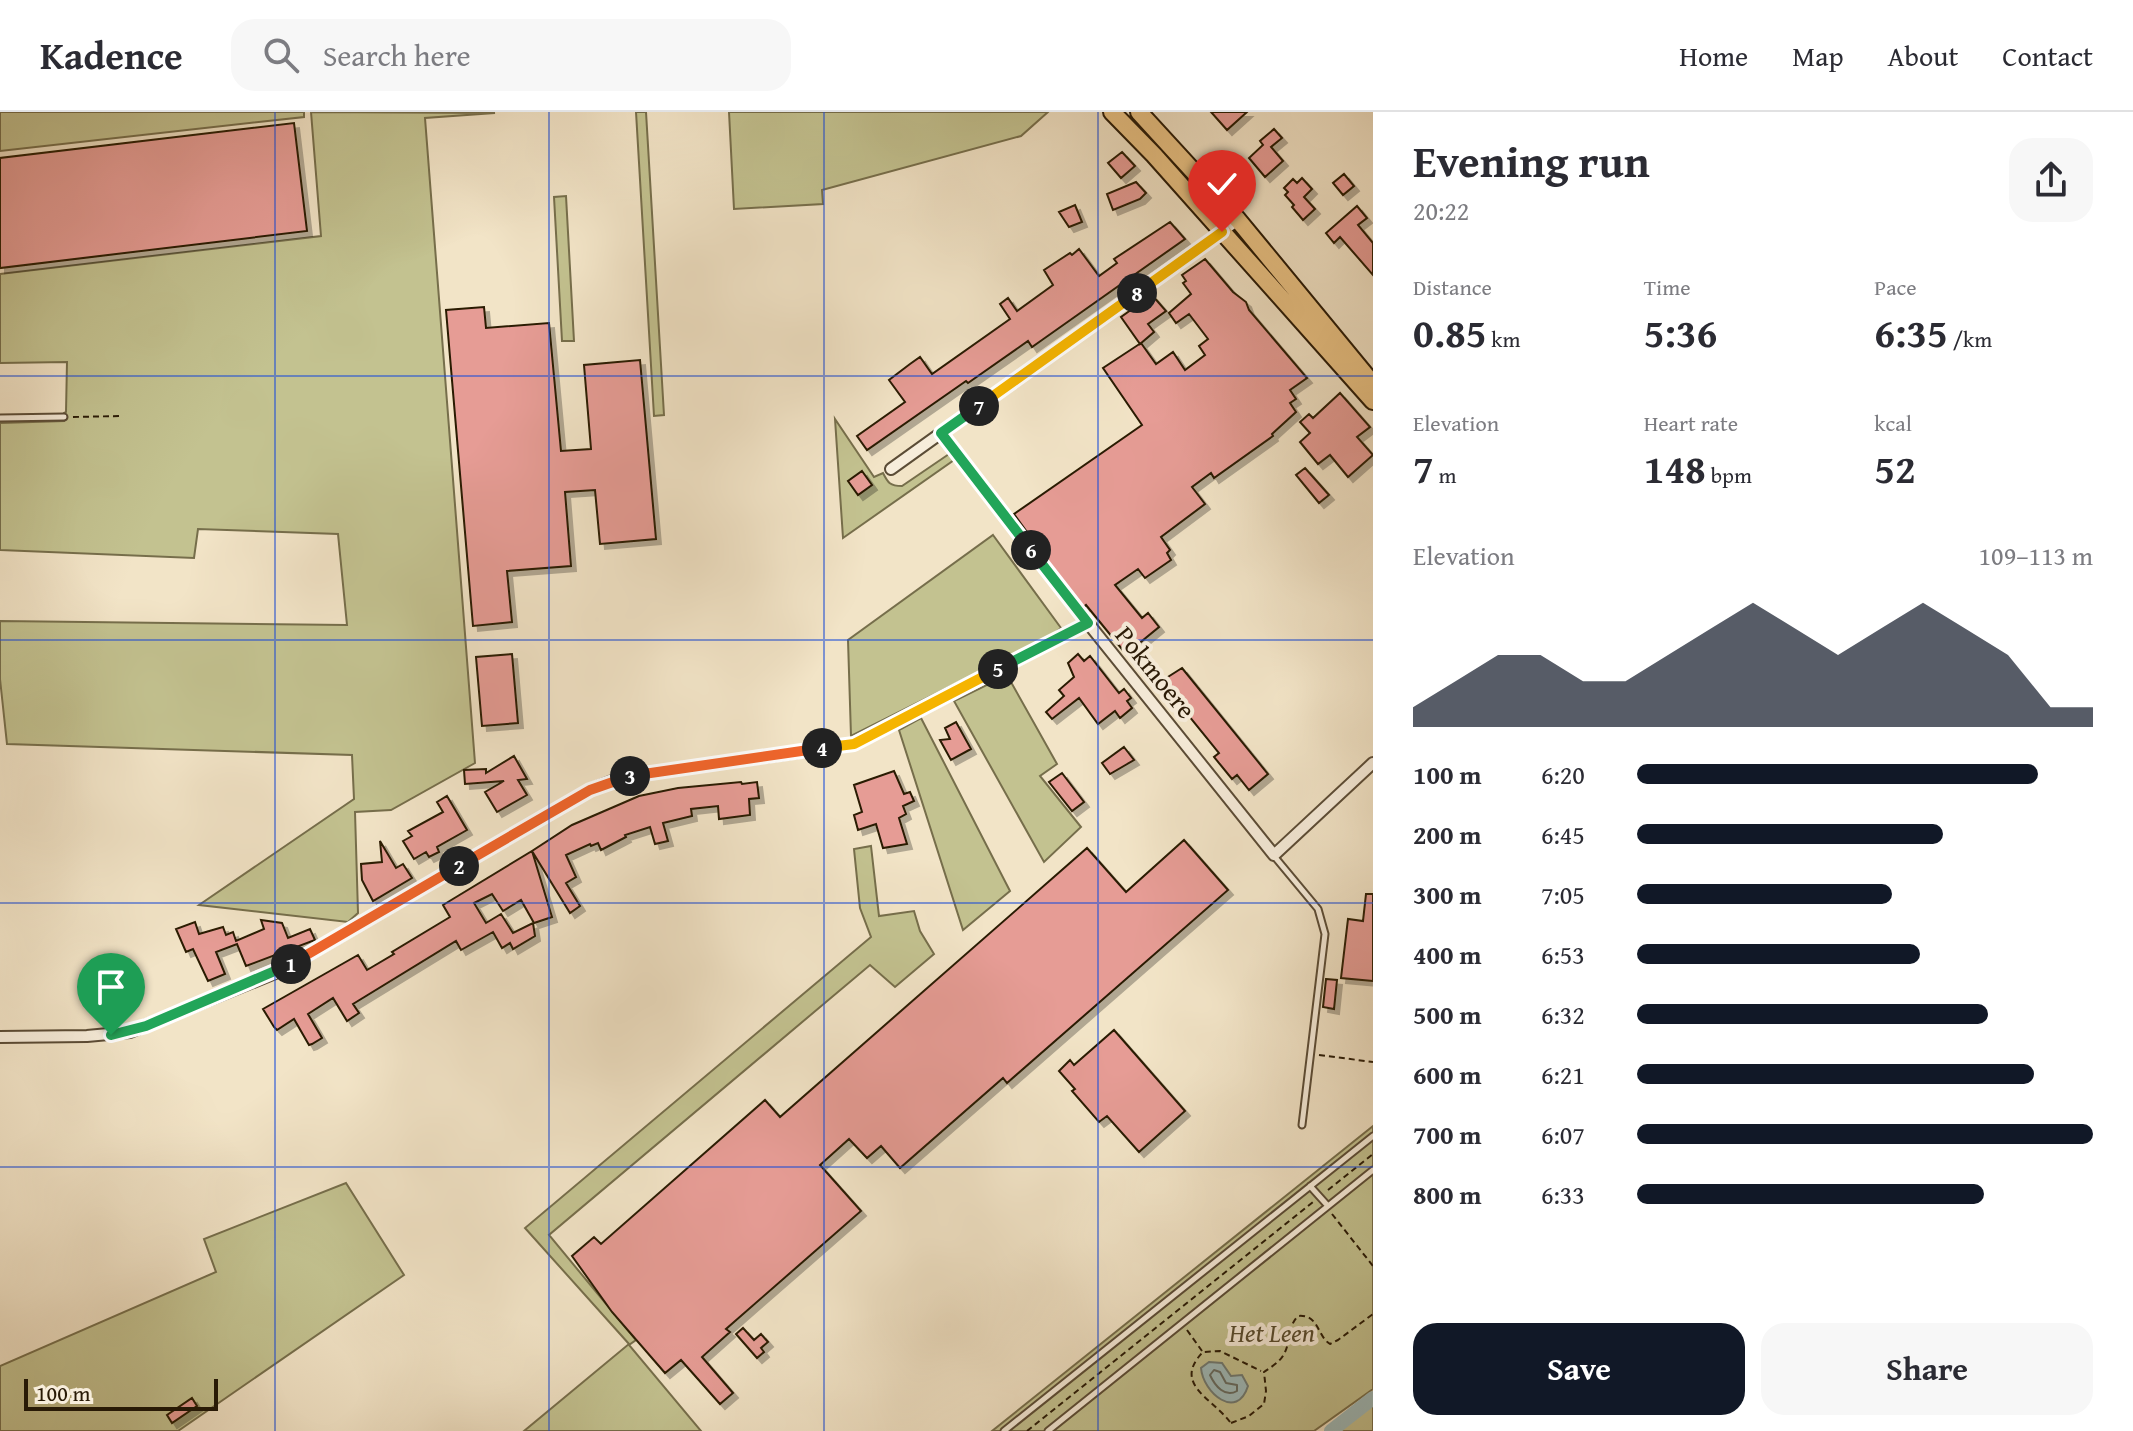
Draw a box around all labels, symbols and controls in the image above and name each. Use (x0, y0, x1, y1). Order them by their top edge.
search box (231, 19, 791, 91)
text: Kadence (40, 27, 183, 83)
icon: search (259, 33, 303, 77)
text: Search here (323, 33, 471, 77)
text: Home (1679, 35, 1748, 76)
text: Map (1792, 35, 1844, 76)
text: About (1888, 35, 1958, 76)
text: Contact (2002, 35, 2093, 76)
text: Evening run (1413, 129, 1650, 193)
button: share (2009, 138, 2093, 222)
pin (1188, 150, 1256, 232)
icon: check (1200, 162, 1244, 206)
text: 20:22 (1413, 191, 1469, 230)
text: Distance (1413, 271, 1492, 303)
text: Time (1644, 271, 1690, 303)
text: Pace (1874, 271, 1917, 303)
pin: 8 (1117, 273, 1157, 313)
text: 8 (1131, 277, 1143, 309)
text: 0.85 (1413, 303, 1486, 362)
text: 5:36 (1644, 303, 1717, 362)
text: 6:35 (1874, 303, 1948, 362)
text: km (1486, 323, 1520, 355)
text: /km (1948, 323, 1992, 355)
pin: 7 (959, 386, 999, 426)
text: 7 (973, 390, 985, 422)
text: Elevation (1413, 407, 1499, 439)
text: Heart rate (1644, 407, 1738, 439)
text: kcal (1874, 407, 1912, 439)
text: 7 (1413, 439, 1434, 498)
text: 148 (1644, 439, 1706, 498)
text: 52 (1874, 439, 1916, 498)
text: m (1434, 459, 1457, 491)
text: bpm (1706, 459, 1752, 491)
pin: 6 (1011, 530, 1051, 570)
text: 6 (1025, 534, 1037, 566)
text: Elevation (1413, 536, 1515, 575)
text: 109–113 m (1979, 536, 2093, 575)
street label: Pokmoere (1106, 617, 1206, 727)
pin: 5 (978, 649, 1018, 689)
text: 5 (992, 653, 1004, 685)
pin: 4 (802, 728, 842, 768)
text: 4 (816, 732, 828, 764)
text: 100 m (1413, 755, 1481, 794)
text: 6:20 (1541, 755, 1585, 794)
pin: 3 (610, 756, 650, 796)
text: 3 (624, 760, 636, 792)
text: 200 m (1413, 815, 1481, 854)
text: 6:45 (1541, 815, 1585, 854)
pin: 2 (439, 846, 479, 886)
text: 2 (453, 850, 465, 882)
text: 300 m (1413, 875, 1481, 914)
text: 7:05 (1541, 875, 1585, 914)
text: 400 m (1413, 935, 1481, 974)
text: 6:53 (1541, 935, 1585, 974)
pin: 1 (271, 944, 311, 984)
text: 1 (285, 948, 297, 980)
pin (77, 953, 145, 1035)
icon: arrive (89, 965, 133, 1009)
text: 500 m (1413, 995, 1481, 1034)
text: 6:32 (1541, 995, 1585, 1034)
text: 600 m (1413, 1055, 1481, 1094)
text: 6:21 (1541, 1055, 1585, 1094)
text: 700 m (1413, 1115, 1481, 1154)
text: 6:07 (1541, 1115, 1585, 1154)
text: 800 m (1413, 1175, 1481, 1214)
text: 6:33 (1541, 1175, 1585, 1214)
park label: Het Leen (1228, 1313, 1315, 1352)
button: Save (1413, 1323, 1745, 1415)
button: Share (1761, 1323, 2093, 1415)
scale bar (24, 1375, 218, 1411)
text: 100 m (36, 1377, 91, 1409)

